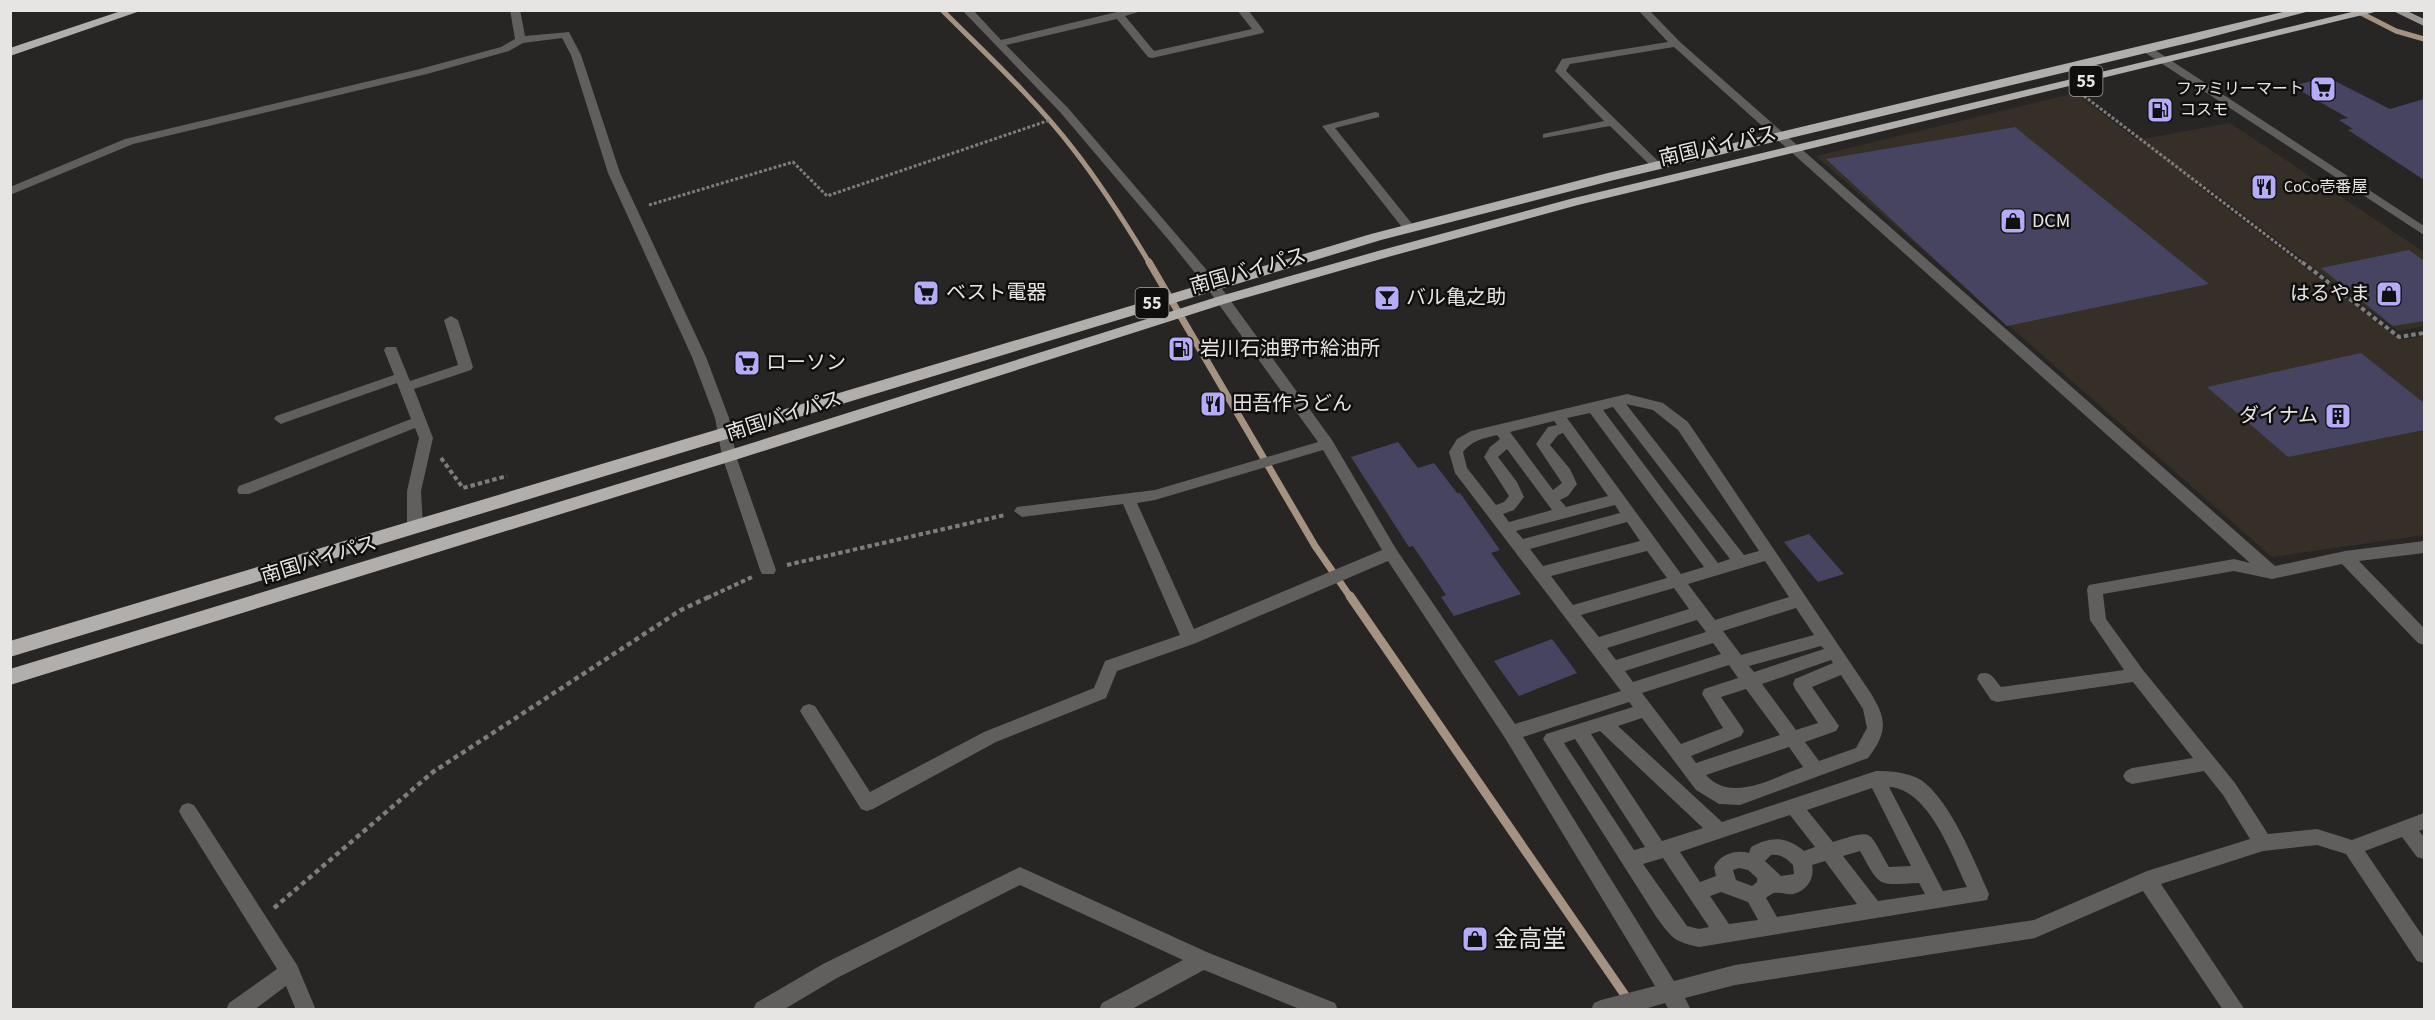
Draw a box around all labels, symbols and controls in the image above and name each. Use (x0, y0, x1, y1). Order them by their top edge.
road number: 55 (2070, 66, 2102, 96)
supermarket icon: ファミリーマート (2308, 74, 2338, 104)
place label: ファミリーマート (2176, 78, 2304, 100)
fuel station icon: コスモ (2145, 95, 2175, 125)
place label: コスモ (2180, 99, 2228, 121)
street label: 南国バイパス (1657, 119, 1779, 173)
restaurant icon: CoCo壱番屋 (2249, 172, 2279, 202)
place label: CoCo壱番屋 (2284, 176, 2368, 198)
shop icon: DCM (1998, 206, 2028, 236)
place label: DCM (2032, 207, 2070, 235)
street label: 南国バイパス (1187, 241, 1309, 301)
supermarket icon: ベスト電器 (911, 278, 941, 308)
place label: ベスト電器 (946, 279, 1046, 307)
shop icon: はるやま (2374, 279, 2404, 309)
place label: はるやま (2290, 280, 2370, 308)
bar icon: バル亀之助 (1372, 283, 1402, 313)
place label: バル亀之助 (1406, 284, 1506, 312)
road number: 55 (1136, 288, 1168, 318)
fuel station icon: 岩川石油野市給油所 (1166, 334, 1196, 364)
place label: 岩川石油野市給油所 (1200, 335, 1380, 363)
supermarket icon: ローソン (732, 348, 762, 378)
place label: ローソン (766, 349, 846, 377)
street label: 南国バイパス (723, 384, 845, 448)
restaurant icon: 田吾作うどん (1198, 389, 1228, 419)
place label: 田吾作うどん (1232, 390, 1352, 418)
building icon: ダイナム (2323, 401, 2353, 431)
place label: ダイナム (2239, 402, 2318, 430)
street label: 南国バイパス (258, 529, 380, 591)
place label: 金高堂 (1494, 922, 1566, 957)
shop icon: 金高堂 (1460, 924, 1490, 954)

